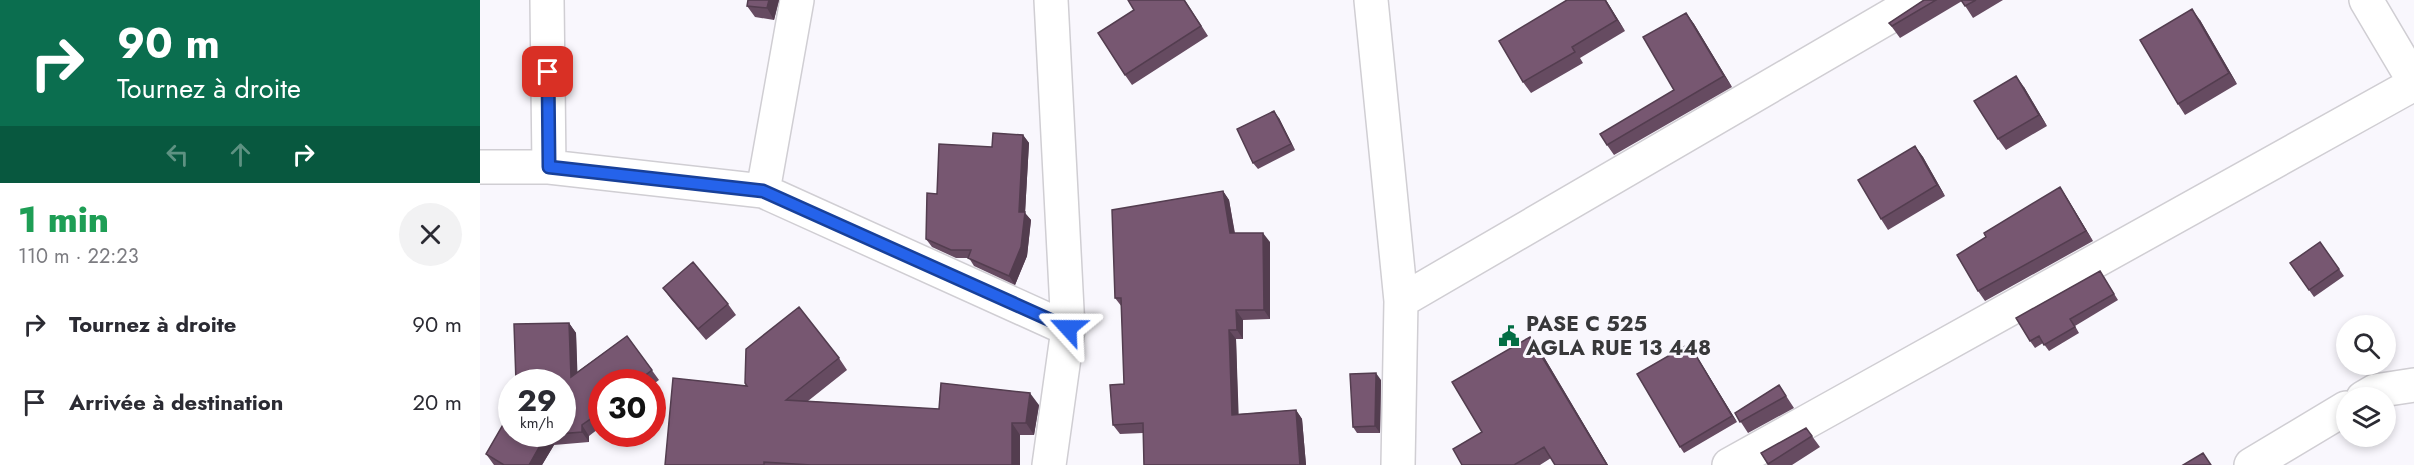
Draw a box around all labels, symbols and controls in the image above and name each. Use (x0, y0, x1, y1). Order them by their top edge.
text: 90 m (117, 13, 220, 74)
icon: right (18, 24, 96, 102)
pin (522, 46, 573, 97)
icon: arrive (531, 55, 564, 88)
text: Tournez à droite (117, 69, 301, 108)
icon: left (161, 138, 194, 171)
icon: ahead (224, 138, 257, 171)
icon: right (287, 138, 320, 171)
text: 1 min (18, 193, 109, 245)
button: close (399, 203, 462, 266)
text: 110 m · 22:23 (18, 242, 139, 271)
position arrow (1036, 296, 1100, 360)
icon: right (18, 308, 51, 341)
text: Tournez à droite (69, 308, 236, 340)
text: 90 m (412, 308, 462, 340)
place label: PASE C 525 AGLA RUE 13 448 (1525, 309, 1711, 363)
map controls (2336, 315, 2396, 447)
button: search (2336, 315, 2396, 375)
public building icon: PASE C 525 AGLA RUE 13 448 (1497, 324, 1521, 348)
speed limit sign: 30 (588, 369, 666, 447)
text: 29 (517, 379, 557, 422)
icon: arrive (18, 386, 51, 419)
text: Arrivée à destination (69, 386, 283, 418)
text: 20 m (413, 386, 462, 418)
button: layers (2336, 387, 2396, 447)
text: km/h (520, 412, 554, 434)

